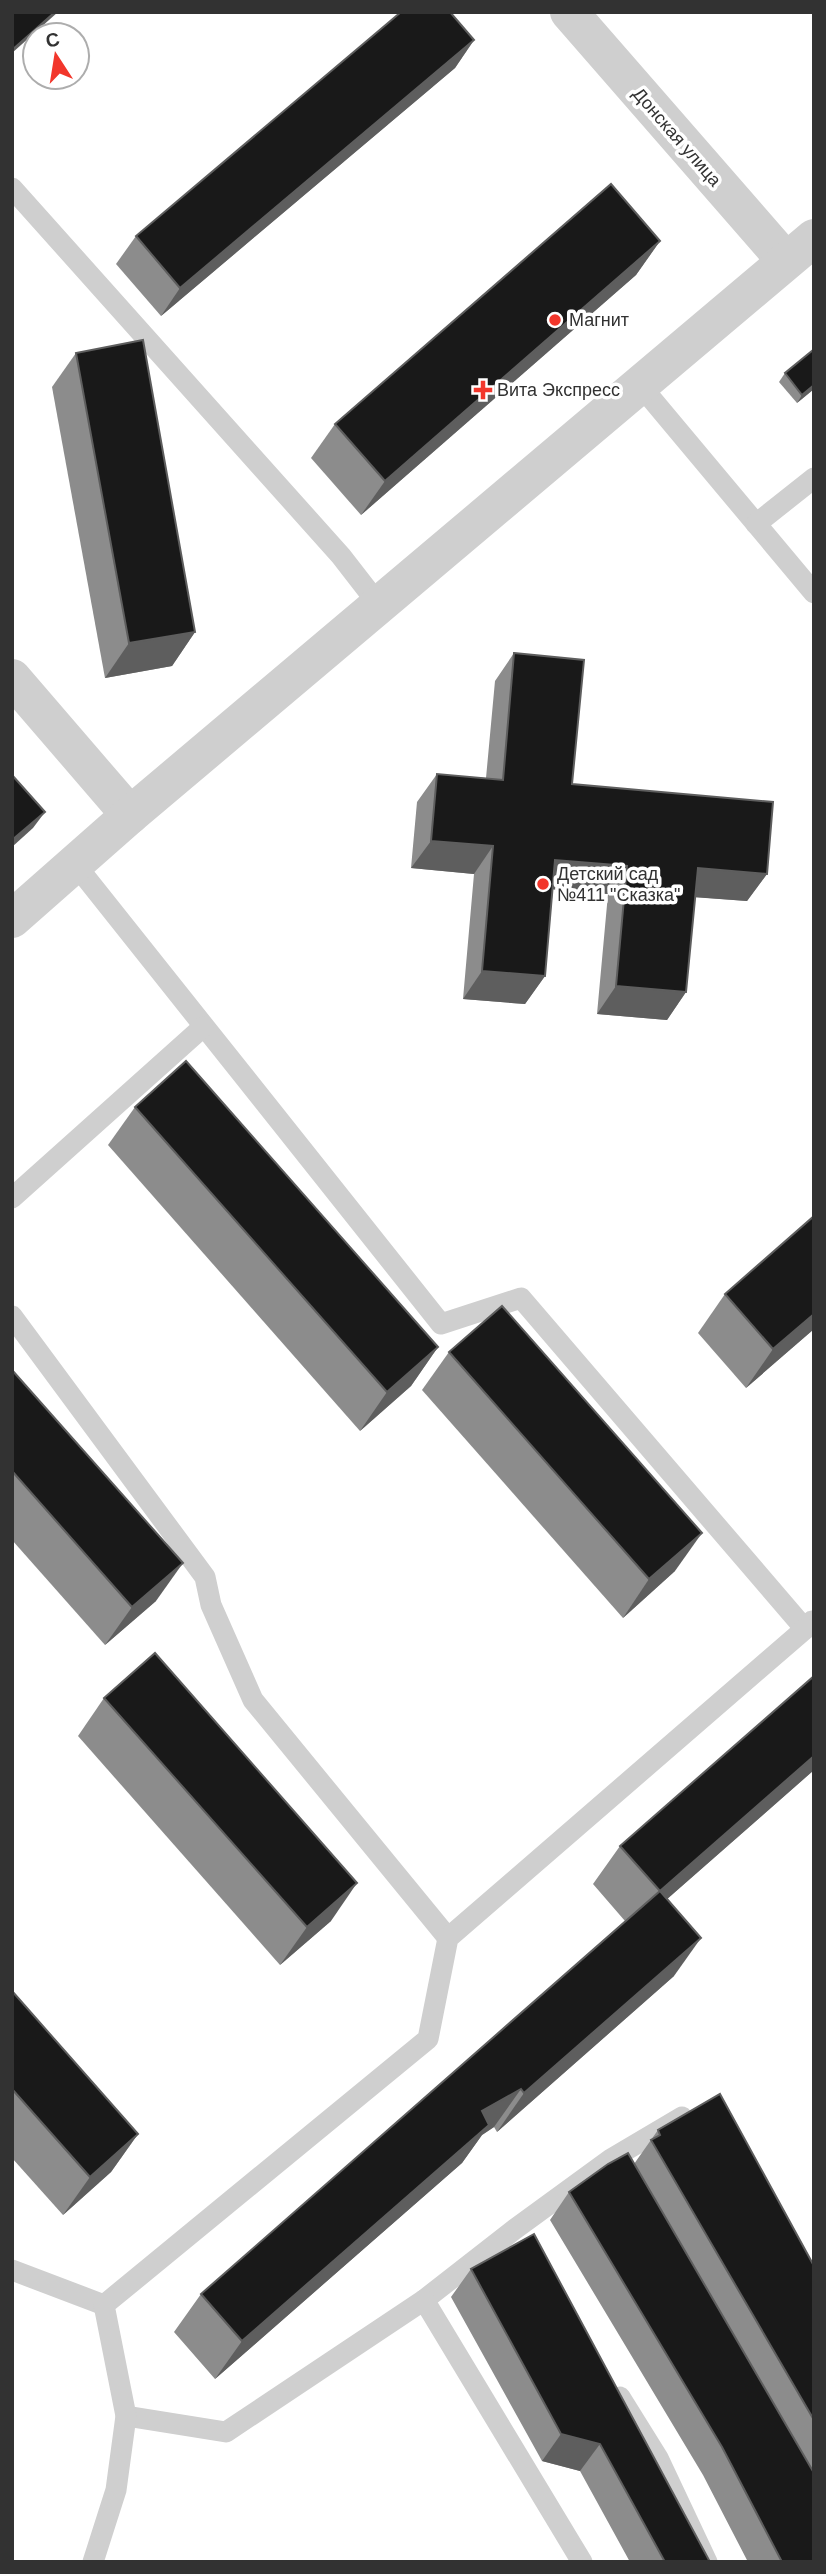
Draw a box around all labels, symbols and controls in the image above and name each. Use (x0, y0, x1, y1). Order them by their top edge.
north arrow (21, 21, 91, 91)
text: С (44, 28, 62, 52)
street label: Донская улица (629, 84, 726, 191)
place label: Магнит (569, 310, 629, 330)
marker: Магнит (547, 312, 563, 328)
place label: Вита Экспресс (497, 380, 620, 400)
marker: Вита Экспресс (475, 382, 491, 398)
place label: Детский сад №411 "Сказка" (557, 864, 680, 905)
marker: Детский сад №411 "Сказка" (535, 876, 551, 892)

